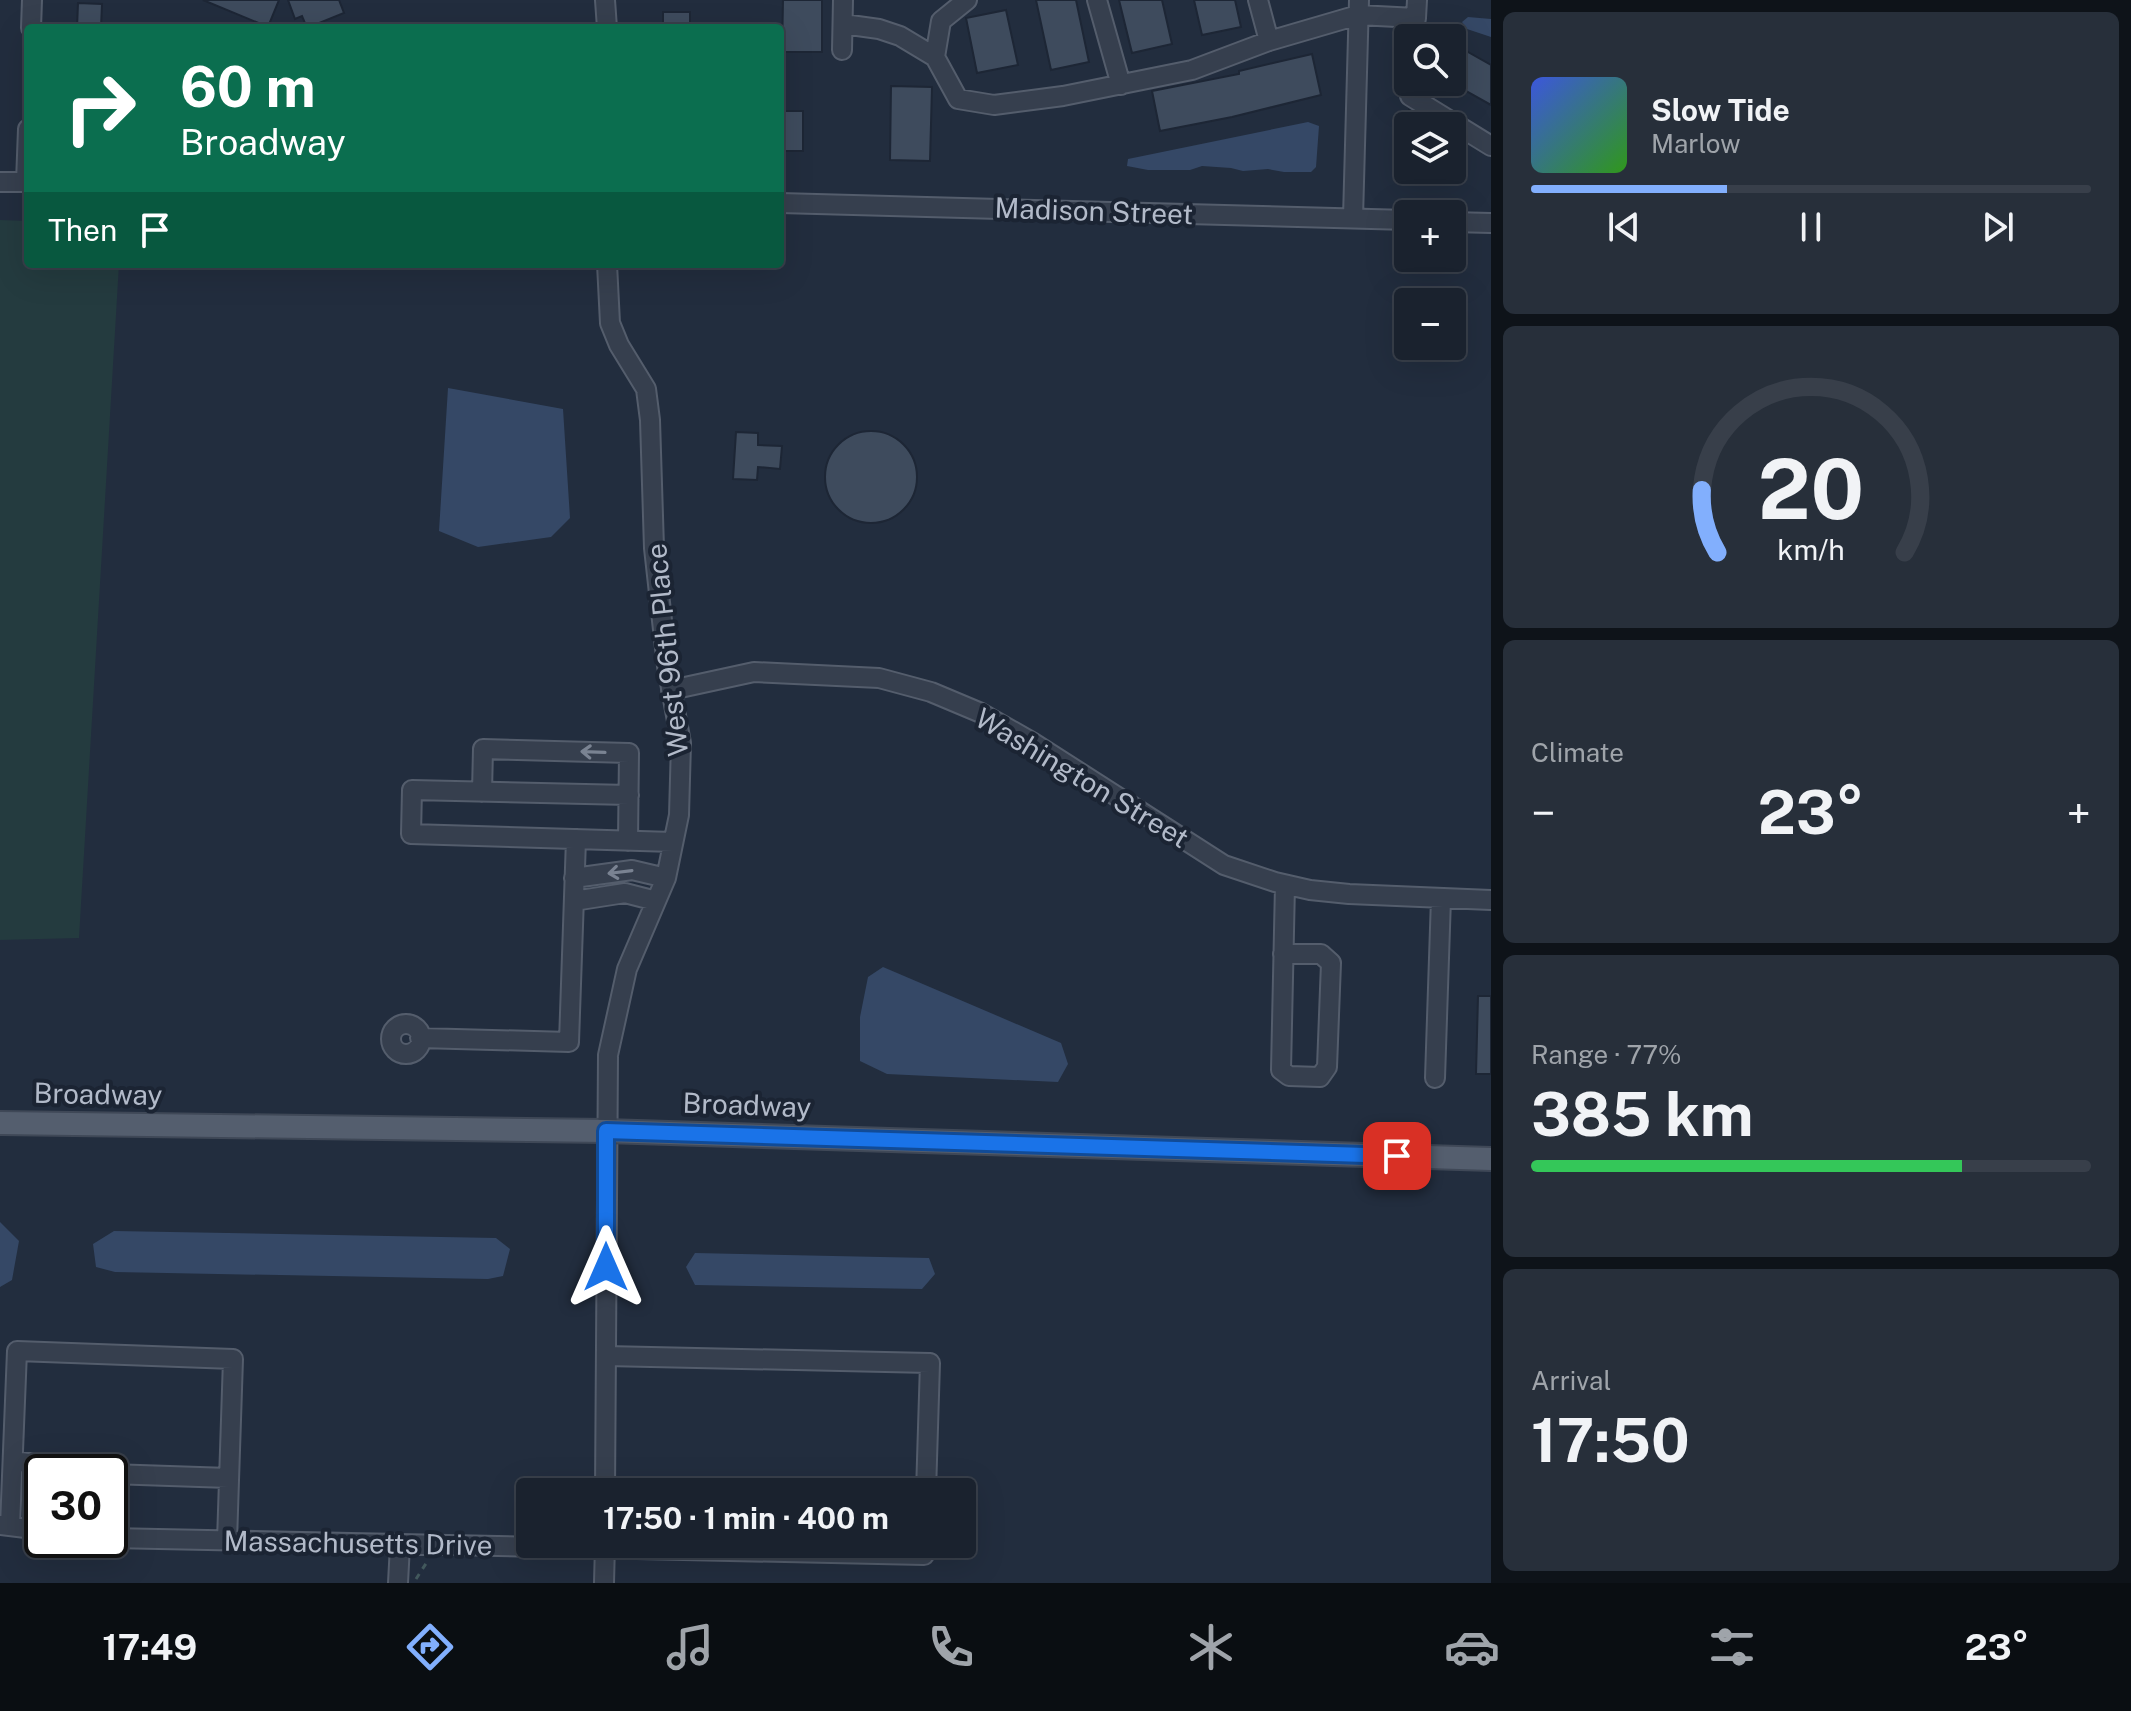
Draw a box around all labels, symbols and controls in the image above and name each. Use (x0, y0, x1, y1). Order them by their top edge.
map controls (1394, 24, 1466, 360)
button: search (1394, 24, 1466, 96)
text: 60 m (180, 54, 316, 120)
icon: right (48, 56, 152, 160)
text: Slow Tide (1651, 92, 1790, 128)
button: layers (1394, 112, 1466, 184)
text: Broadway (180, 121, 346, 163)
text: Marlow (1651, 128, 1741, 159)
street label: Madison Street (994, 191, 1194, 230)
button: + (1394, 200, 1466, 272)
icon: previous (1602, 205, 1646, 249)
icon: pause (1789, 205, 1833, 249)
icon: next (1976, 205, 2020, 249)
icon: arrive (133, 208, 177, 252)
text: Then (48, 212, 117, 248)
button: − (1394, 288, 1466, 360)
text: 20 (1758, 440, 1864, 538)
text: km/h (1777, 533, 1845, 566)
street label: West 96th Place (639, 542, 694, 758)
street label: Washington Street (970, 701, 1195, 854)
text: Climate (1531, 737, 1624, 768)
one-way arrow (580, 745, 607, 760)
text: 23° (1758, 777, 1864, 848)
text: − (1531, 787, 1555, 839)
text: + (2067, 787, 2091, 839)
one-way arrow (607, 864, 634, 879)
text: Range · 77% (1531, 1039, 1682, 1070)
street label: Broadway (33, 1076, 163, 1111)
text: 385 km (1531, 1079, 1754, 1150)
street label: Broadway (682, 1086, 812, 1123)
pin (1363, 1122, 1431, 1190)
icon: arrive (1375, 1134, 1419, 1178)
position arrow (564, 1225, 648, 1309)
text: Arrival (1531, 1365, 1611, 1396)
text: 17:50 (1531, 1405, 1690, 1476)
speed limit sign: 30 (24, 1454, 128, 1558)
text: 17:50 · 1 min · 400 m (603, 1500, 889, 1536)
street label: Massachusetts Drive (223, 1524, 493, 1561)
icon: directions (402, 1619, 458, 1675)
icon: music (662, 1619, 718, 1675)
icon: phone (923, 1619, 979, 1675)
icon: climate (1183, 1619, 1239, 1675)
icon: car (1444, 1619, 1500, 1675)
icon: filters (1704, 1619, 1760, 1675)
text: 17:49 (102, 1626, 197, 1668)
text: 23° (1965, 1626, 2029, 1668)

